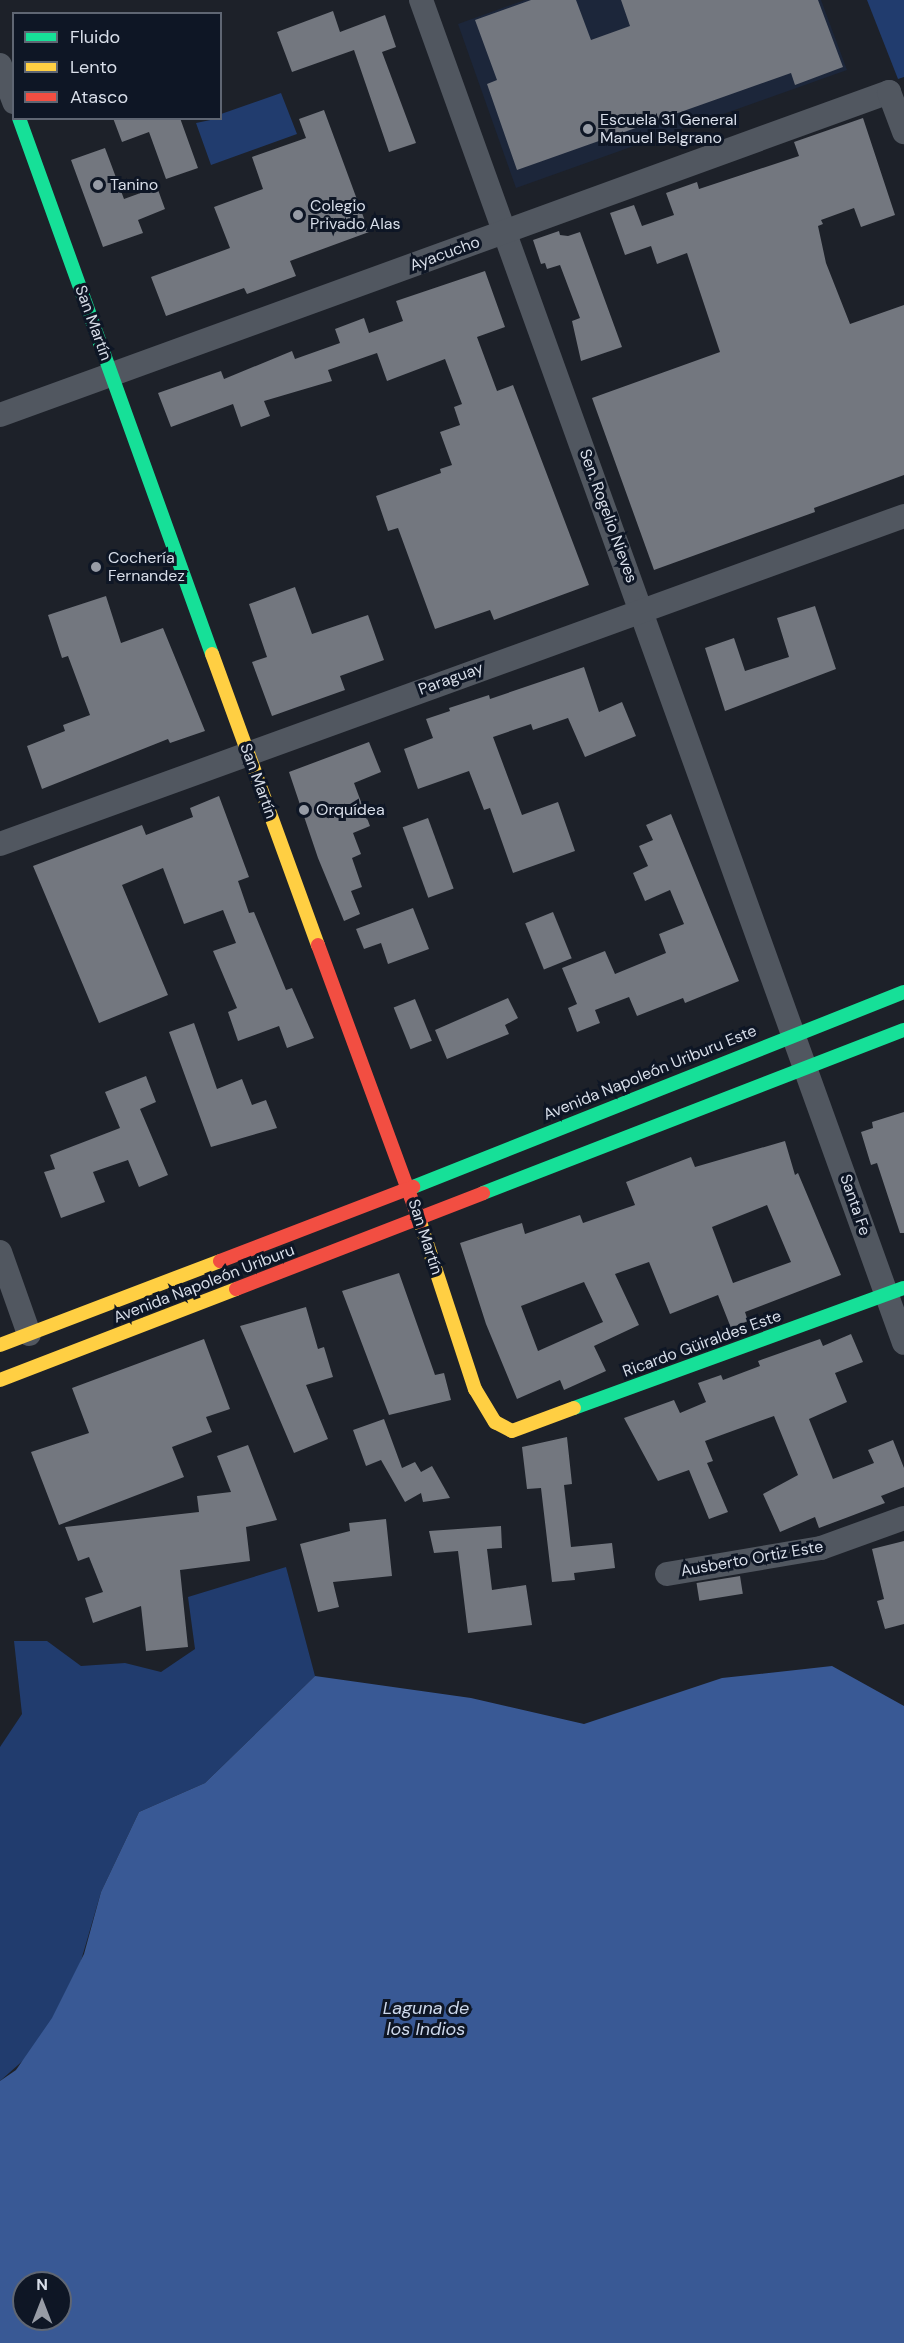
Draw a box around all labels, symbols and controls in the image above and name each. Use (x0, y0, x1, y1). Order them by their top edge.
legend (12, 12, 222, 120)
text: Fluido (70, 25, 120, 49)
text: Lento (70, 55, 117, 79)
text: Atasco (70, 85, 128, 109)
place label: Escuela 31 General Manuel Belgrano (600, 110, 737, 148)
marker: Escuela 31 General Manuel Belgrano (581, 122, 595, 136)
place label: Tanino (110, 175, 158, 195)
marker: Tanino (91, 178, 105, 192)
place label: Colegio Privado Alas (310, 196, 400, 234)
marker: Colegio Privado Alas (291, 208, 305, 222)
street label: Ayacucho (407, 233, 483, 275)
street label: San Martín (71, 283, 115, 363)
street label: Sen. Rogelio Nieves (575, 447, 641, 585)
place label: Cochería Fernandez (108, 548, 185, 586)
marker: Cochería Fernandez (89, 560, 103, 574)
street label: Paraguay (416, 658, 486, 700)
street label: San Martín (236, 741, 280, 821)
place label: Orquídea (316, 800, 385, 820)
marker: Orquídea (297, 803, 311, 817)
street label: Avenida Napoleón Uriburu Este (541, 1021, 759, 1125)
street label: Santa Fe (836, 1172, 874, 1238)
street label: San Martín (404, 1197, 446, 1277)
street label: Avenida Napoleón Uriburu (111, 1241, 297, 1327)
street label: Ricardo Güiraldes Este (620, 1306, 784, 1382)
street label: Ausberto Ortiz Este (679, 1537, 825, 1581)
water label: Laguna de los Indios (383, 1998, 469, 2040)
north arrow (12, 2271, 72, 2331)
text: N (36, 2274, 48, 2295)

